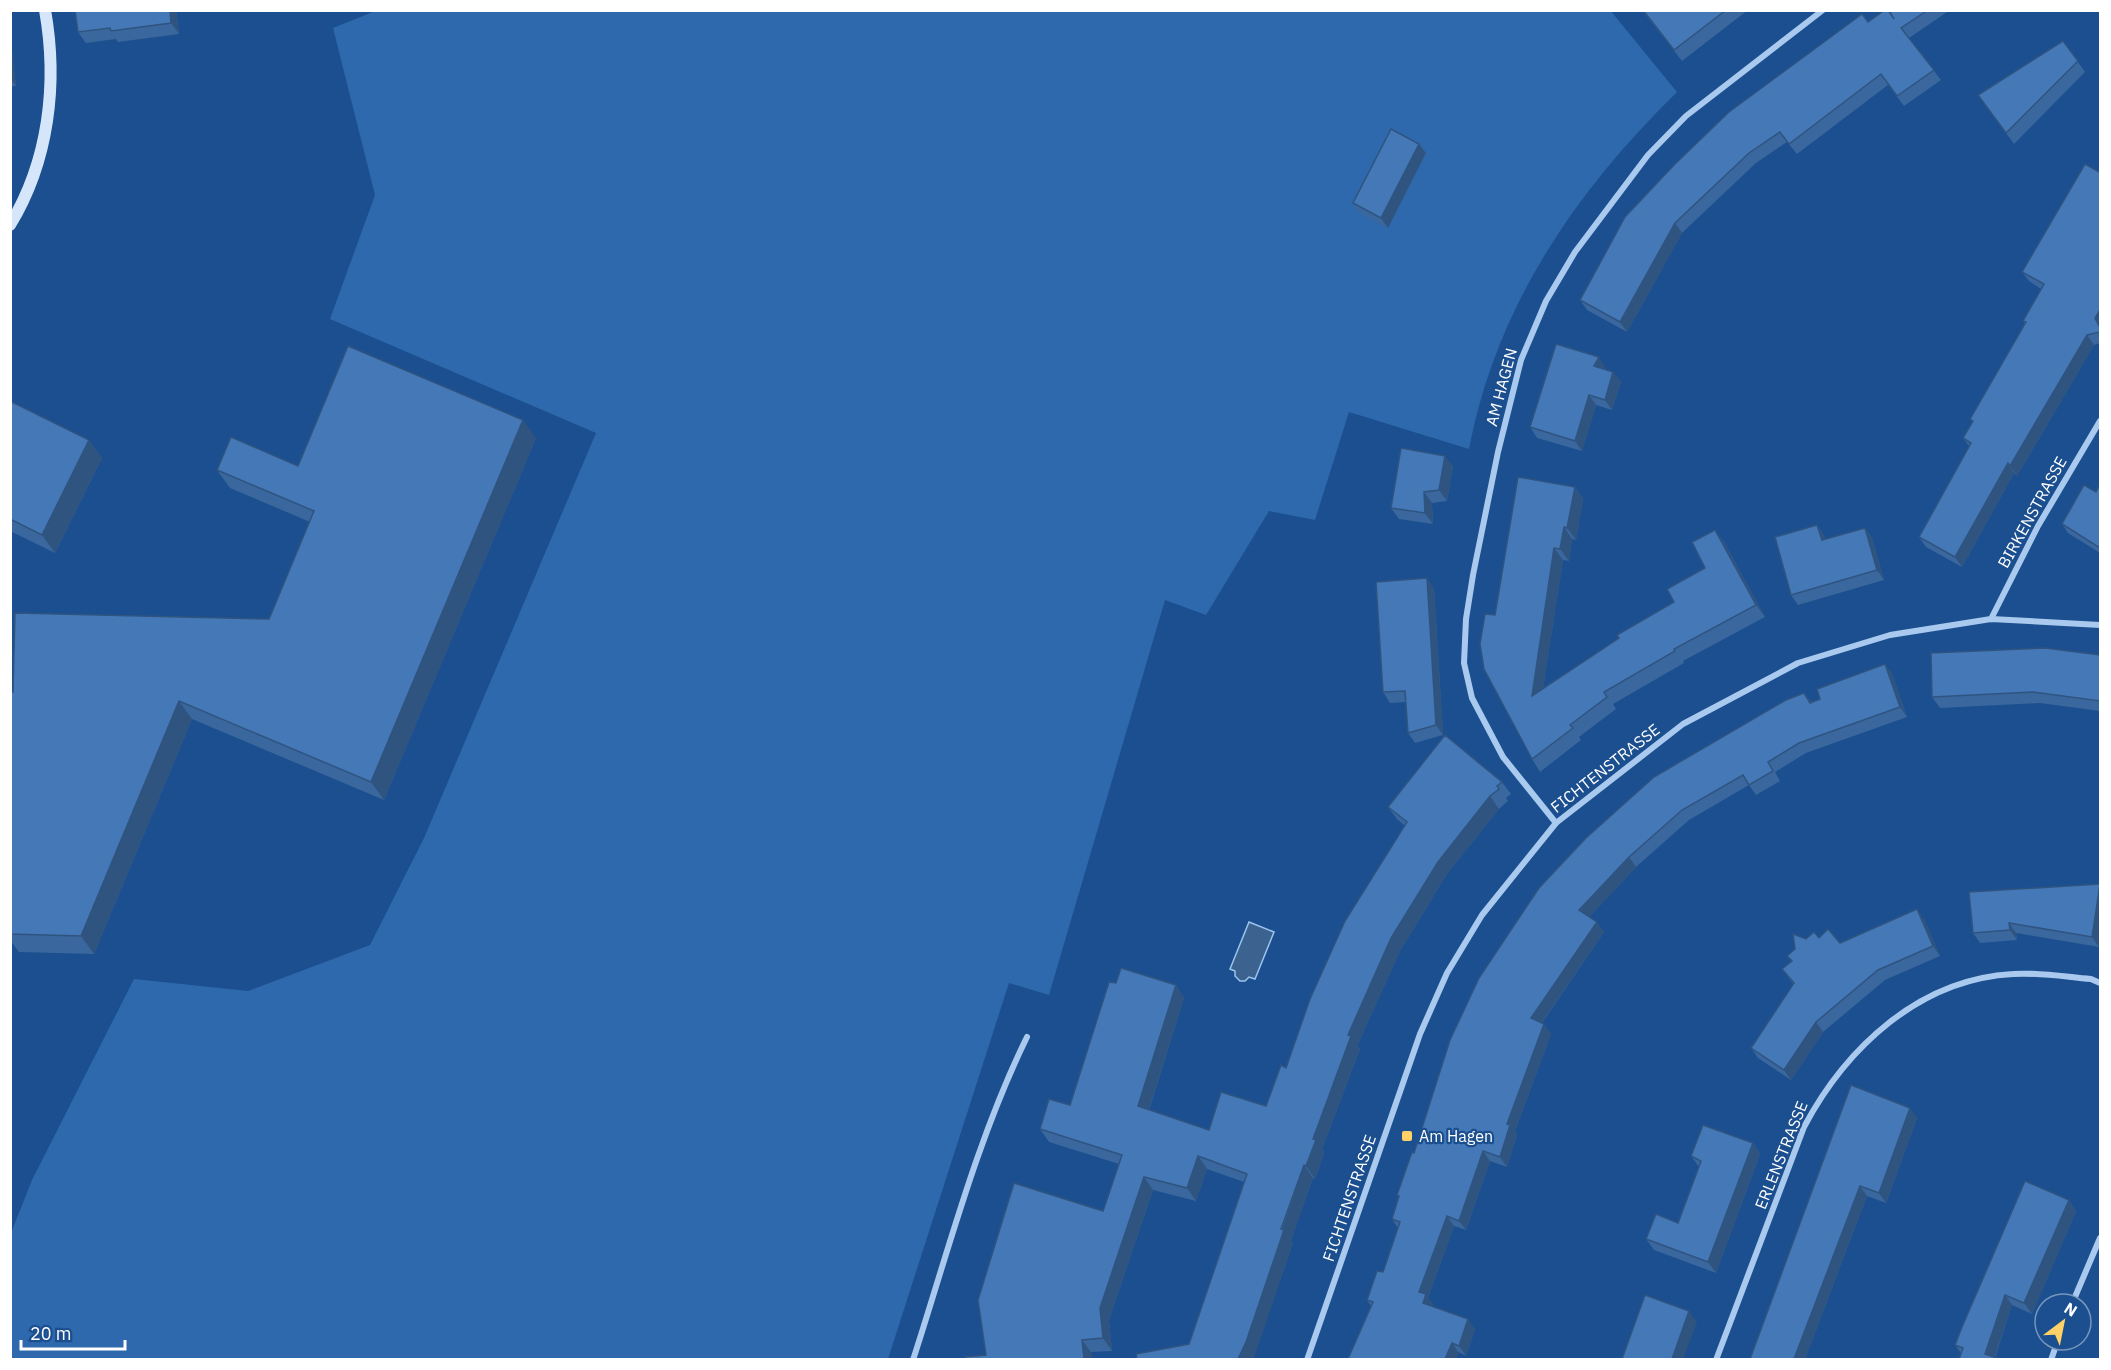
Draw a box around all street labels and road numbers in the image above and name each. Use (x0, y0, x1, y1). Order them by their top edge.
street label: AM HAGEN (1481, 346, 1521, 428)
street label: BIRKENSTRASSE (1993, 453, 2071, 571)
street label: FICHTENSTRASSE (1546, 719, 1664, 817)
street label: ERLENSTRASSE (1750, 1098, 1812, 1212)
street label: FICHTENSTRASSE (1318, 1132, 1380, 1264)

